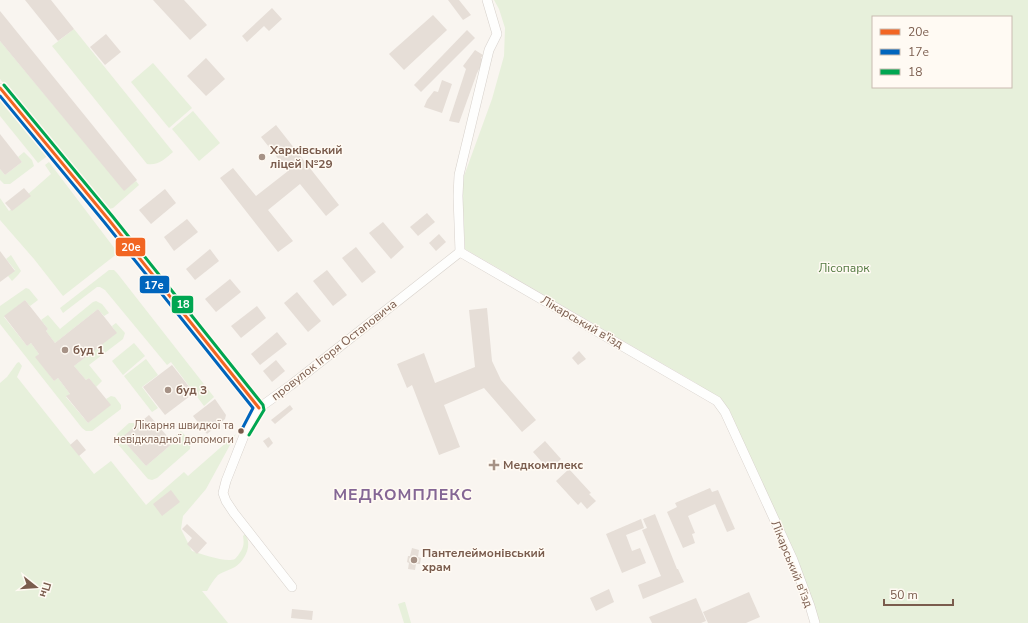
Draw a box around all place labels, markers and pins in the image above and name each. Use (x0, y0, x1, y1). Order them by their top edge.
place label: Харківський ліцей №29 (269, 142, 343, 172)
marker: Харківський ліцей №29 (257, 152, 267, 162)
place label: буд 1 (73, 342, 104, 358)
marker: буд 1 (60, 345, 70, 355)
place label: буд 3 (176, 382, 207, 398)
marker: буд 3 (163, 385, 173, 395)
place label: Лікарня швидкої та невідкладної допомоги (114, 418, 234, 447)
marker: Лікарня швидкої та невідкладної допомоги (236, 426, 246, 436)
place label: Медкомплекс (503, 457, 583, 473)
marker: Медкомплекс (488, 459, 500, 471)
place label: Пантелеймонівський храм (422, 545, 545, 575)
marker: Пантелеймонівський храм (409, 555, 419, 565)

